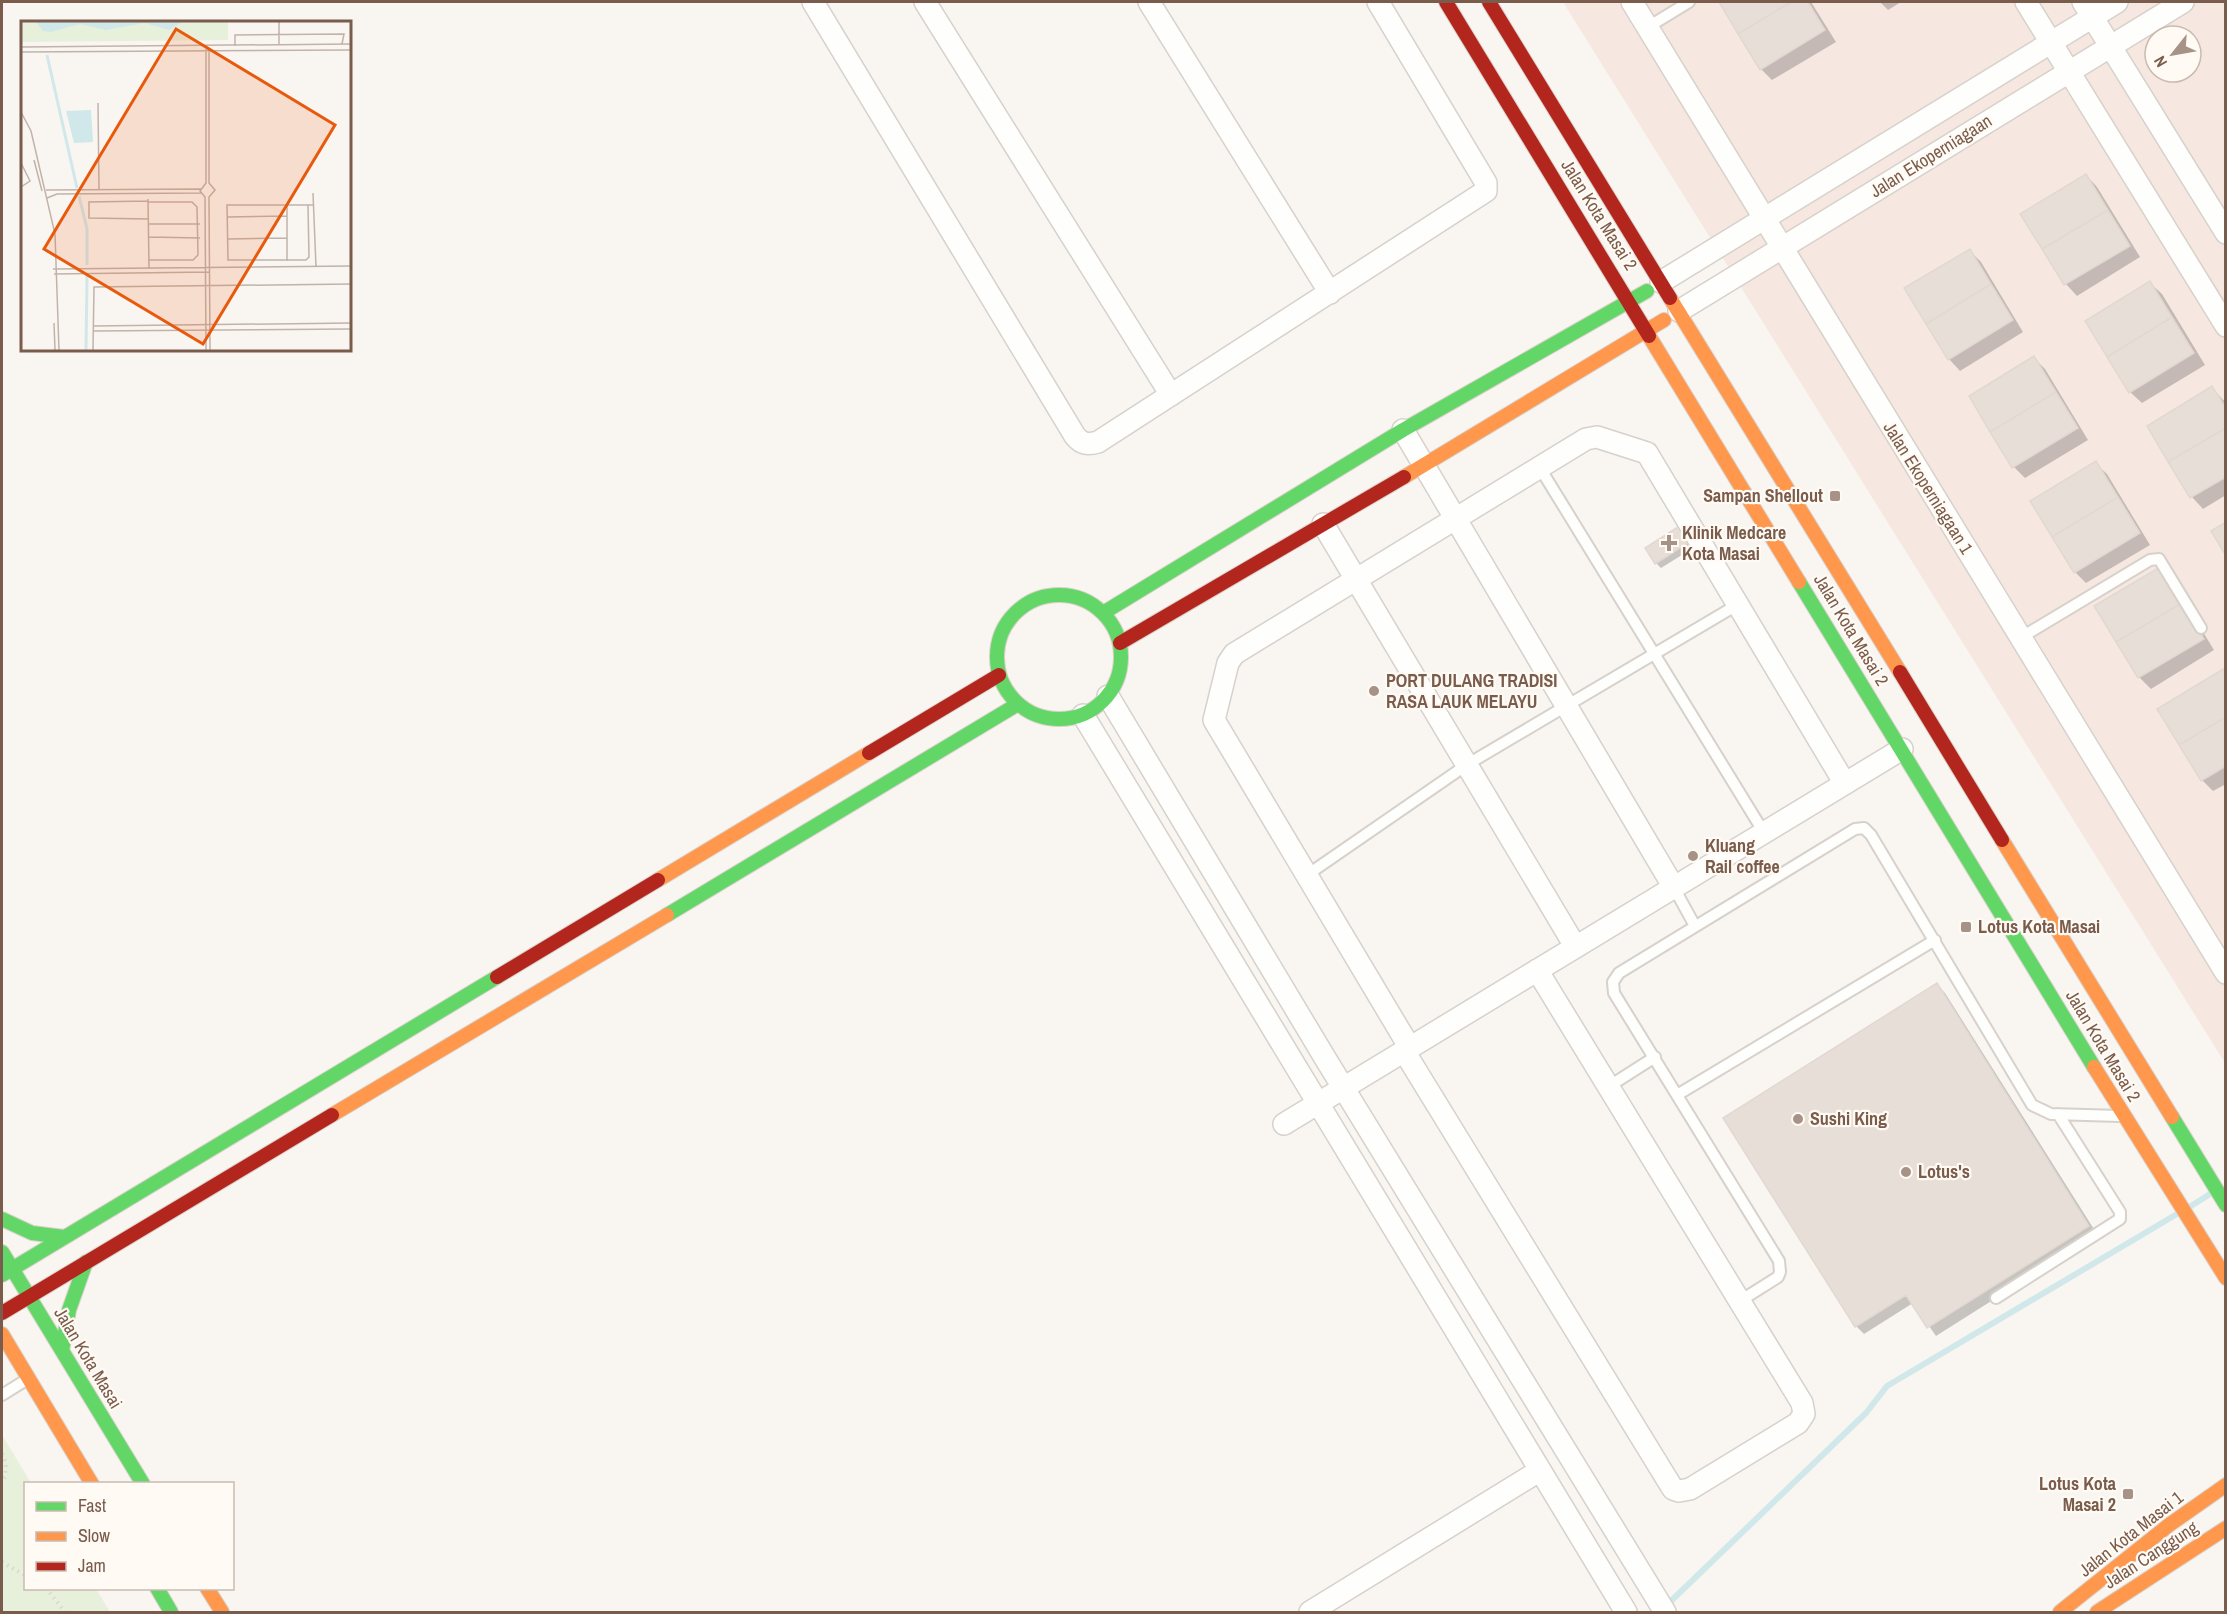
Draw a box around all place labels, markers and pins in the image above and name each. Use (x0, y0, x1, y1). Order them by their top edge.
place label: Sampan Shellout (1703, 483, 1823, 508)
marker: Sampan Shellout (1828, 489, 1842, 503)
place label: Klinik Medcare Kota Masai (1682, 520, 1786, 566)
marker: Klinik Medcare Kota Masai (1660, 534, 1678, 552)
place label: PORT DULANG TRADISI RASA LAUK MELAYU (1386, 668, 1557, 714)
marker: PORT DULANG TRADISI RASA LAUK MELAYU (1367, 684, 1381, 698)
place label: Kluang Rail coffee (1705, 833, 1780, 879)
marker: Kluang Rail coffee (1686, 849, 1700, 863)
place label: Lotus Kota Masai (1978, 914, 2100, 939)
marker: Lotus Kota Masai (1959, 920, 1973, 934)
place label: Sushi King (1810, 1106, 1887, 1131)
marker: Sushi King (1791, 1112, 1805, 1126)
place label: Lotus's (1918, 1159, 1970, 1184)
marker: Lotus's (1899, 1165, 1913, 1179)
place label: Lotus Kota Masai 2 (2039, 1471, 2117, 1517)
marker: Lotus Kota Masai 2 (2121, 1487, 2135, 1501)

